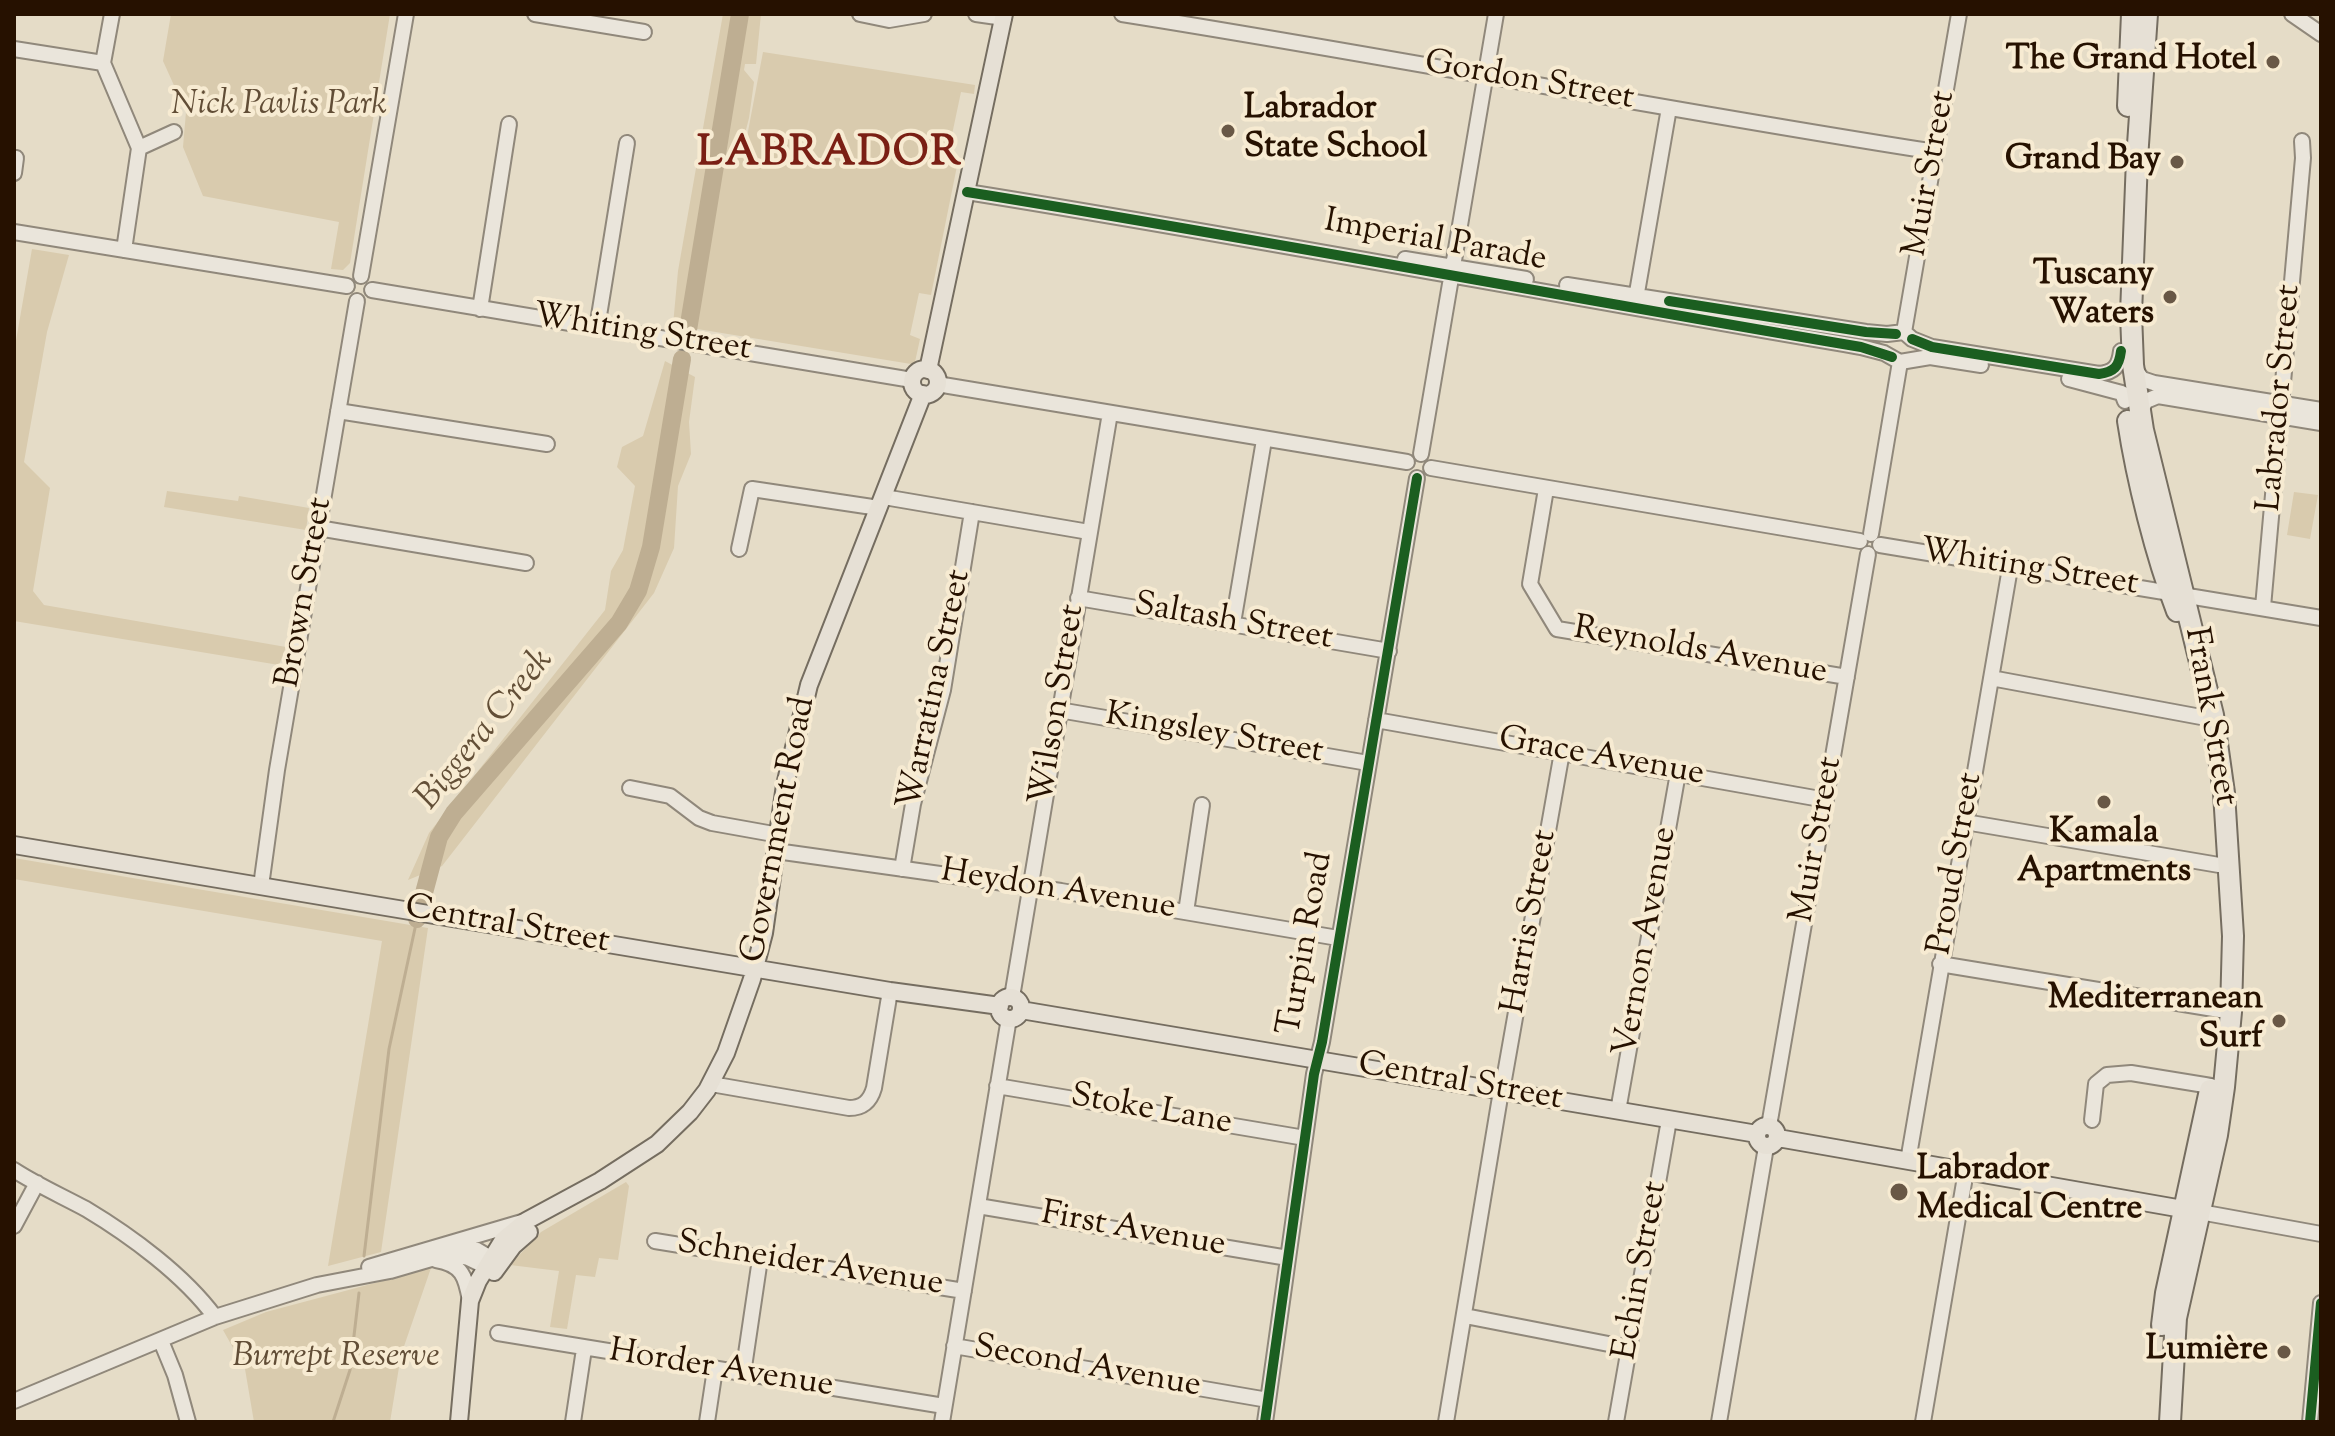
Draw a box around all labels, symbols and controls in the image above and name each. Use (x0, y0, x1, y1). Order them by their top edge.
place label: The Grand Hotel (2006, 42, 2257, 82)
street label: Gordon Street (1421, 45, 1637, 121)
marker: The Grand Hotel (2264, 53, 2282, 71)
park label: Nick Pavlis Park (171, 87, 387, 127)
street label: Muir Street (1897, 88, 1967, 260)
place label: Labrador State School (1244, 91, 1428, 170)
marker: Labrador State School (1219, 122, 1237, 140)
district label: LABRADOR (697, 132, 963, 182)
place label: Grand Bay (2005, 142, 2161, 182)
marker: Grand Bay (2168, 153, 2186, 171)
street label: Imperial Parade (1321, 203, 1549, 283)
place label: Tuscany Waters (2033, 257, 2154, 336)
street label: Labrador Street (2252, 283, 2312, 513)
marker: Tuscany Waters (2161, 288, 2179, 306)
street label: Whiting Street (530, 298, 754, 372)
street label: Brown Street (270, 495, 344, 691)
street label: Whiting Street (1917, 533, 2141, 607)
street label: Warratina Street (892, 566, 982, 814)
street label: Saltash Street (1131, 586, 1335, 662)
street label: Wilson Street (1024, 602, 1096, 808)
street label: Reynolds Avenue (1570, 611, 1830, 695)
street label: Frank Street (2172, 625, 2244, 809)
water label: Biggera Creek (409, 642, 565, 820)
street label: Government Road (735, 694, 827, 966)
street label: Kingsley Street (1102, 697, 1326, 775)
street label: Grace Avenue (1495, 721, 1707, 797)
street label: Muir Street (1784, 754, 1854, 926)
street label: Proud Street (1922, 770, 1994, 958)
marker: Kamala Apartments (2095, 793, 2113, 811)
place label: Kamala Apartments (2017, 815, 2191, 894)
street label: Vernon Avenue (1608, 824, 1688, 1060)
street label: Harris Street (1496, 827, 1568, 1017)
street label: Turpin Road (1272, 849, 1344, 1039)
street label: Heydon Avenue (938, 853, 1178, 931)
street label: Central Street (402, 889, 612, 965)
place label: Mediterranean Surf (2048, 981, 2263, 1060)
marker: Mediterranean Surf (2270, 1012, 2288, 1030)
street label: Central Street (1355, 1046, 1565, 1122)
street label: Stoke Lane (1067, 1078, 1235, 1146)
place label: Labrador Medical Centre (1917, 1152, 2142, 1232)
street label: Echin Street (1607, 1179, 1679, 1363)
marker: Labrador Medical Centre (1888, 1181, 1910, 1203)
street label: First Avenue (1038, 1196, 1228, 1268)
street label: Schneider Avenue (674, 1225, 946, 1307)
street label: Second Avenue (970, 1329, 1204, 1409)
place label: Lumière (2146, 1332, 2268, 1372)
street label: Horder Avenue (606, 1333, 836, 1409)
park label: Burrept Reserve (232, 1339, 440, 1379)
marker: Lumière (2275, 1343, 2293, 1361)

